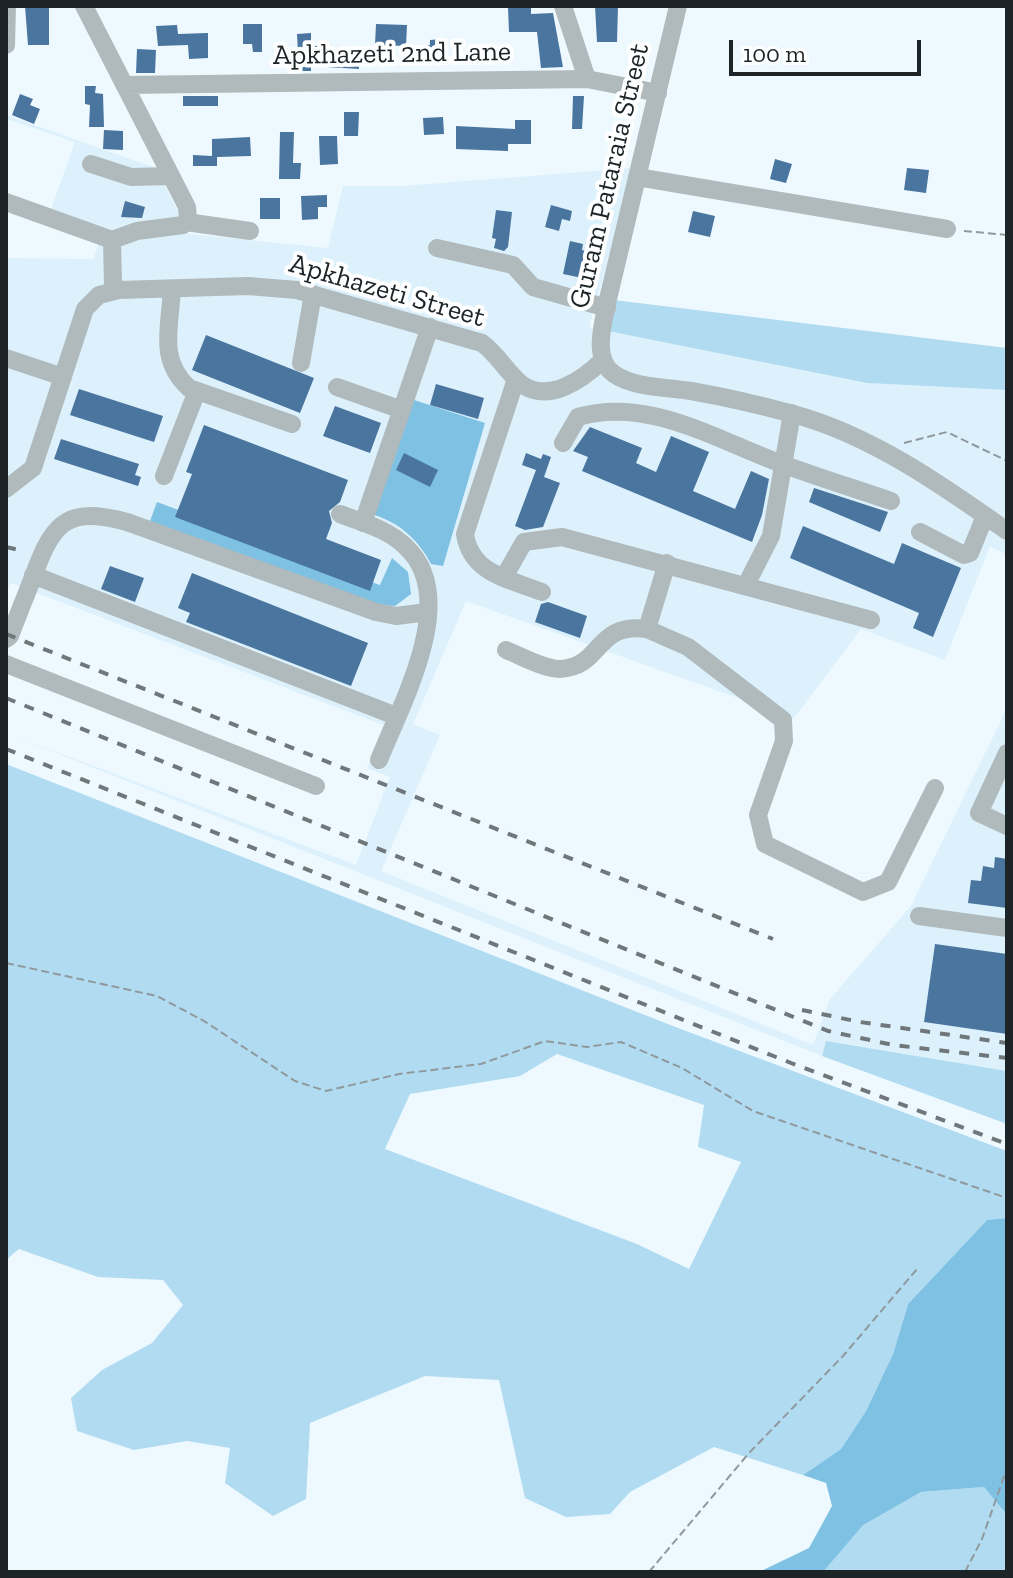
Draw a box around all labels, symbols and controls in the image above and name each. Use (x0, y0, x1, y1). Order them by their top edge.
scale bar (733, 24, 925, 74)
street label: Apkhazeti 2nd Lane (273, 35, 511, 73)
text: 100 m (743, 39, 806, 68)
street label: Guram Pataraia Street (563, 40, 657, 312)
street label: Apkhazeti Street (285, 247, 489, 335)

